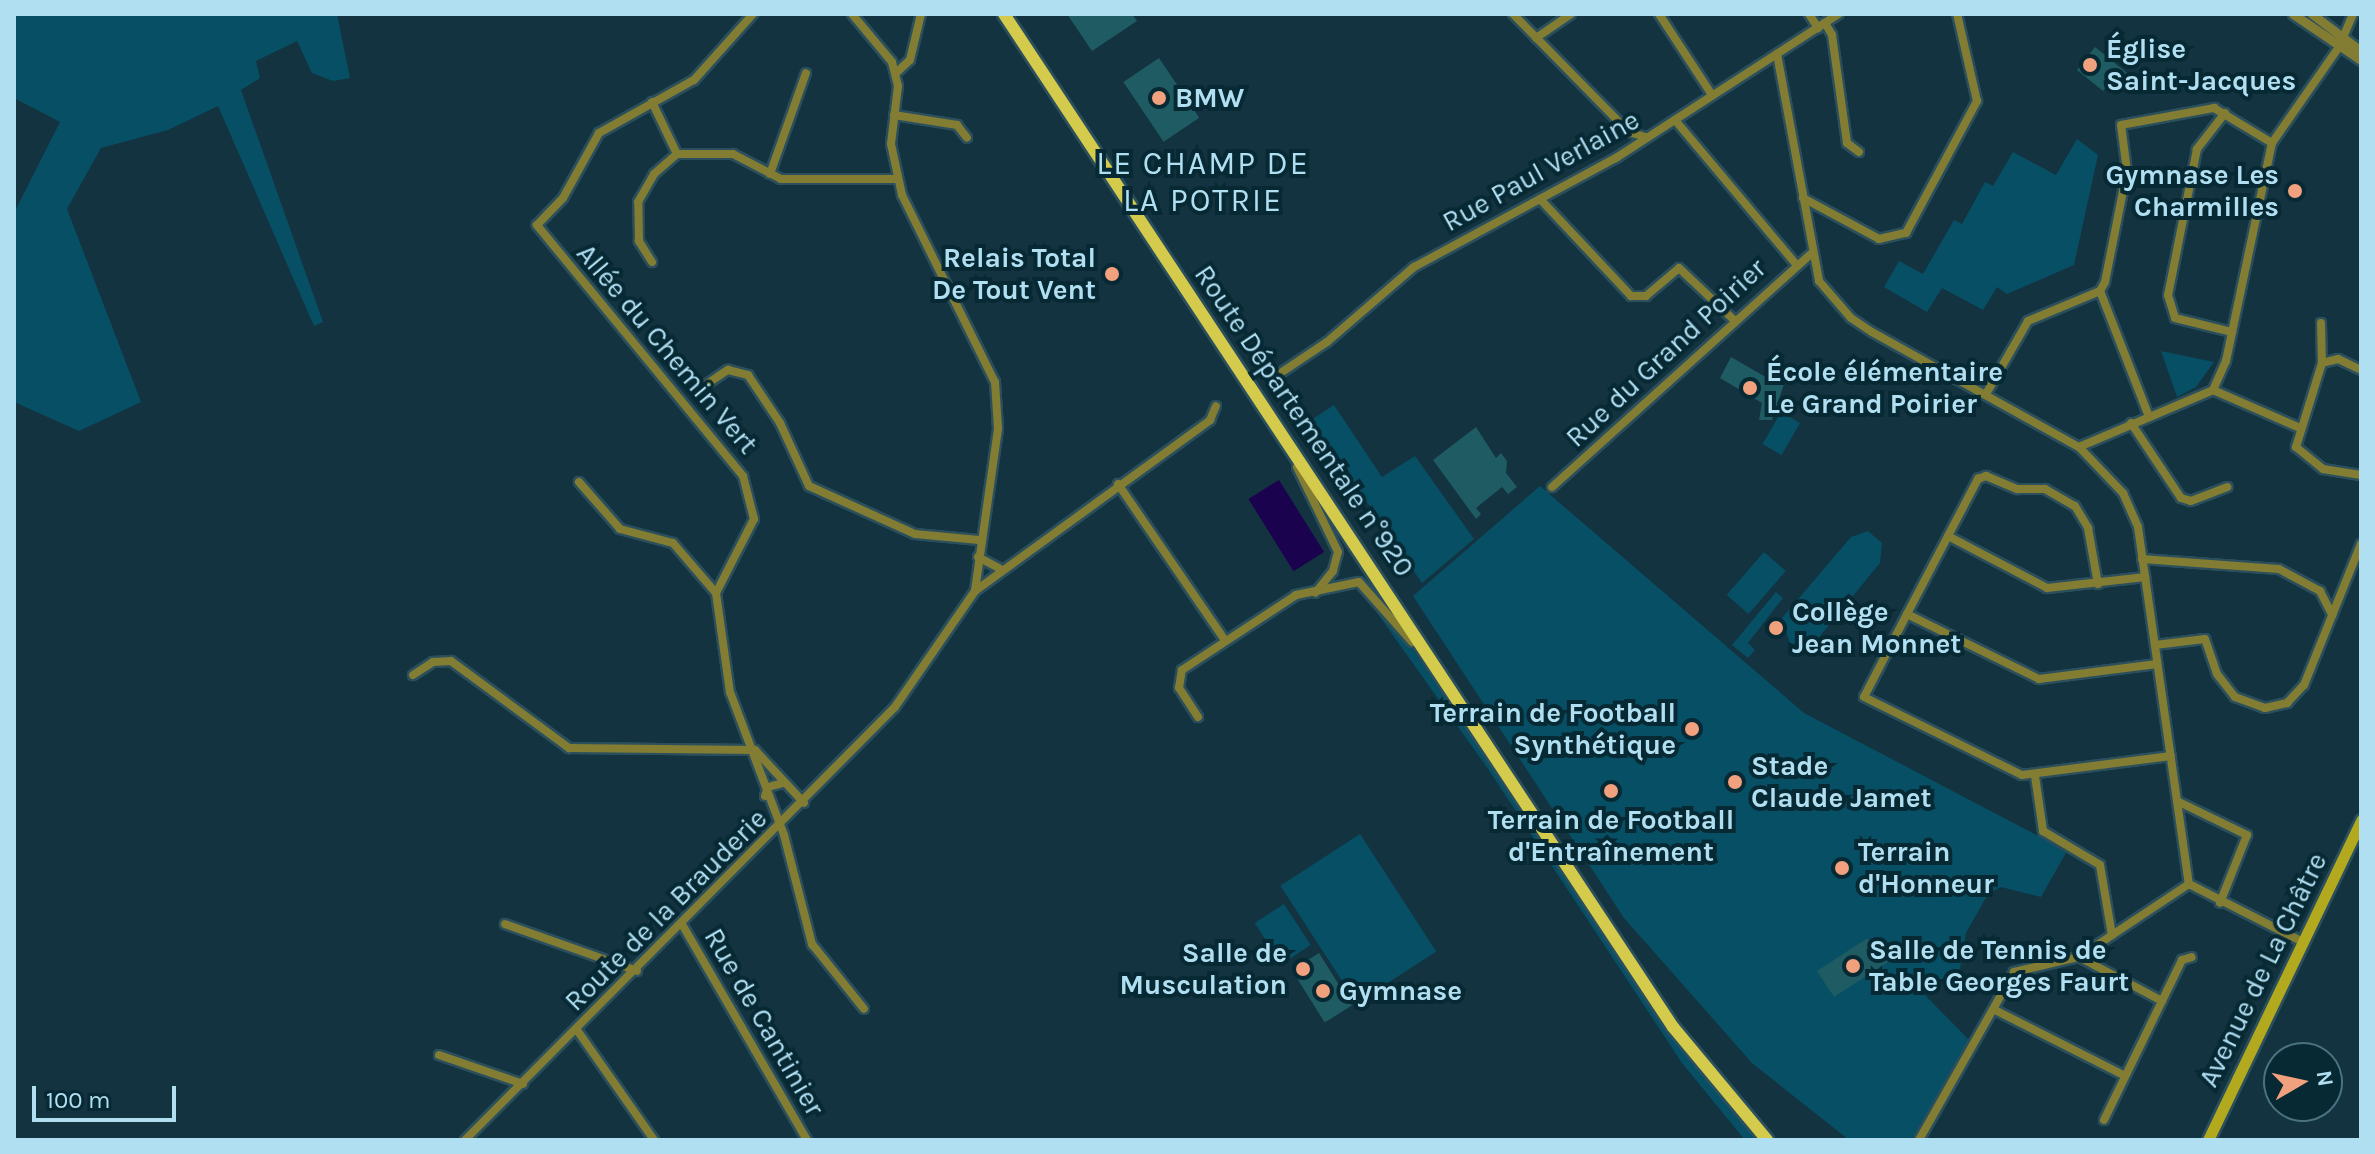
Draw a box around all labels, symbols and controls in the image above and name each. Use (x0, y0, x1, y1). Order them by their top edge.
place label: Église Saint-Jacques (2106, 32, 2296, 98)
marker: Église Saint-Jacques (2081, 56, 2099, 74)
place label: BMW (1175, 81, 1244, 115)
marker: BMW (1150, 89, 1168, 107)
street label: Rue Paul Verlaine (1437, 103, 1645, 239)
district label: LE CHAMP DE LA POTRIE (1096, 146, 1310, 221)
place label: Gymnase Les Charmilles (2105, 158, 2279, 224)
marker: Gymnase Les Charmilles (2286, 182, 2304, 200)
street label: Allée du Chemin Vert (569, 237, 765, 461)
place label: Relais Total De Tout Vent (932, 241, 1096, 307)
street label: Rue du Grand Poirier (1559, 252, 1773, 454)
street label: Route Départementale n°920 (1187, 259, 1421, 583)
marker: Relais Total De Tout Vent (1103, 265, 1121, 283)
place label: École élémentaire Le Grand Poirier (1766, 355, 2003, 421)
marker: École élémentaire Le Grand Poirier (1741, 379, 1759, 397)
place label: Collège Jean Monnet (1792, 595, 1961, 661)
marker: Collège Jean Monnet (1767, 619, 1785, 637)
place label: Terrain de Football Synthétique (1430, 696, 1676, 762)
marker: Terrain de Football Synthétique (1683, 720, 1701, 738)
place label: Stade Claude Jamet (1751, 749, 1932, 815)
marker: Stade Claude Jamet (1726, 773, 1744, 791)
marker: Terrain de Football d'Entraînement (1602, 782, 1620, 800)
street label: Route de la Brauderie (558, 802, 774, 1018)
place label: Terrain de Football d'Entraînement (1488, 803, 1734, 869)
place label: Terrain d'Honneur (1858, 835, 1994, 901)
street label: Avenue de La Châtre (2192, 848, 2334, 1092)
marker: Terrain d'Honneur (1833, 859, 1851, 877)
street label: Rue de Cantinier (697, 922, 831, 1122)
place label: Salle de Tennis de Table Georges Faurt (1869, 933, 2129, 999)
place label: Salle de Musculation (1119, 936, 1287, 1002)
marker: Salle de Tennis de Table Georges Faurt (1844, 957, 1862, 975)
marker: Salle de Musculation (1294, 960, 1312, 978)
place label: Gymnase (1339, 974, 1462, 1008)
marker: Gymnase (1314, 982, 1332, 1000)
north arrow (2263, 1042, 2343, 1122)
text: N (2311, 1069, 2339, 1088)
scale bar (36, 1070, 180, 1120)
text: 100 m (46, 1086, 111, 1114)

